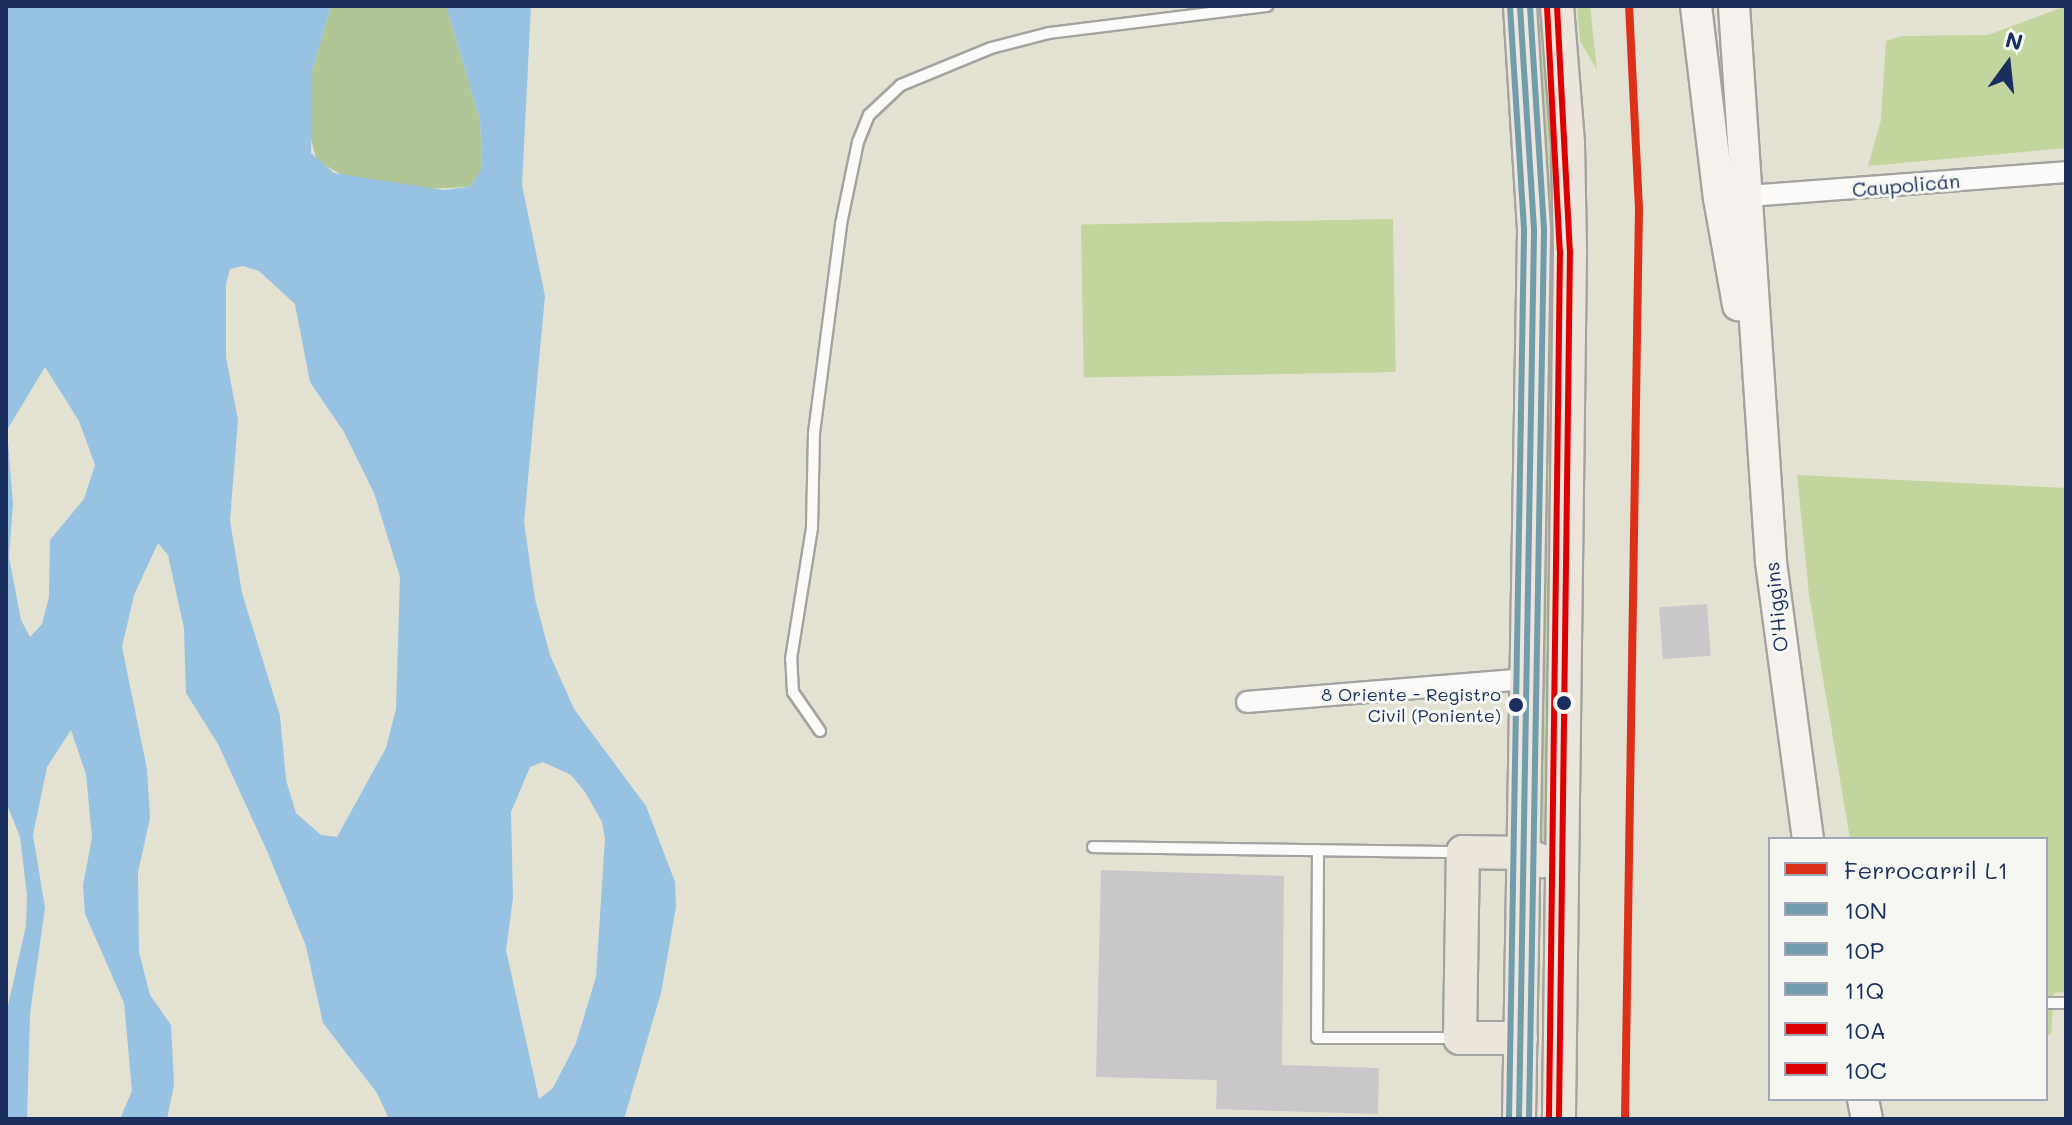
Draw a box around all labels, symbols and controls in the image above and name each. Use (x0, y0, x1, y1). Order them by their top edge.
north arrow (1968, 24, 2048, 104)
text: N (2003, 24, 2026, 57)
street label: Caupolicán (1851, 168, 1961, 202)
street label: O'Higgins (1759, 561, 1793, 653)
place label: 8 Oriente - Registro Civil (Poniente) (1321, 684, 1501, 726)
unlabelled marker (1556, 695, 1572, 711)
marker: 8 Oriente - Registro Civil (Poniente) (1508, 697, 1524, 713)
legend (1768, 837, 2048, 1101)
text: Ferrocarril L1 (1844, 854, 2008, 885)
text: 10N (1844, 894, 1887, 925)
text: 10P (1844, 934, 1884, 965)
text: 11Q (1844, 974, 1884, 1005)
text: 10A (1844, 1014, 1886, 1045)
text: 10C (1844, 1054, 1887, 1085)

